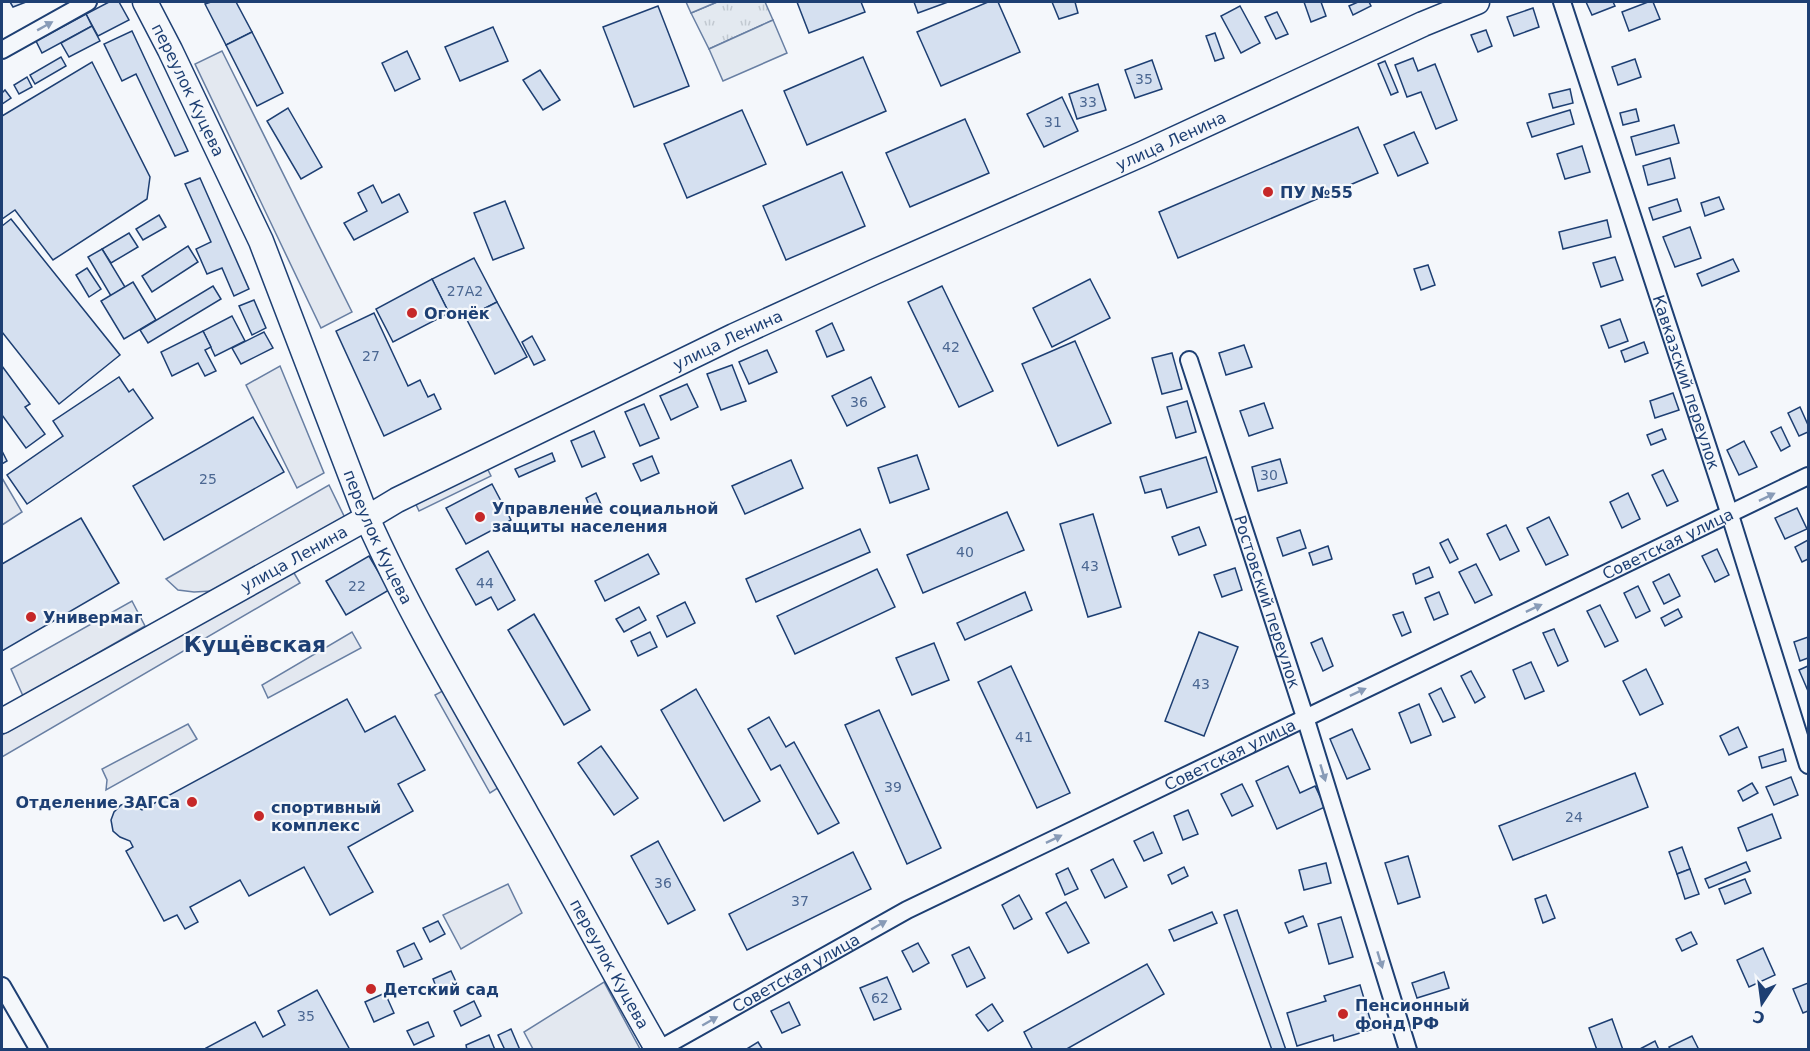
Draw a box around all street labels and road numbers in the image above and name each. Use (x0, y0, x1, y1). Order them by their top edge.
street label: переулок Куцева (148, 20, 229, 159)
street label: улица Ленина (1113, 107, 1229, 174)
street label: Кавказский переулок (1649, 292, 1724, 472)
street label: улица Ленина (670, 306, 785, 374)
street label: переулок Куцева (340, 467, 417, 607)
street label: Советская улица (1599, 504, 1736, 583)
street label: Ростовский переулок (1231, 513, 1305, 691)
street label: улица Ленина (237, 521, 350, 596)
street label: Советская улица (1161, 715, 1299, 794)
street label: переулок Куцева (566, 896, 653, 1032)
street label: Советская улица (729, 929, 863, 1016)

